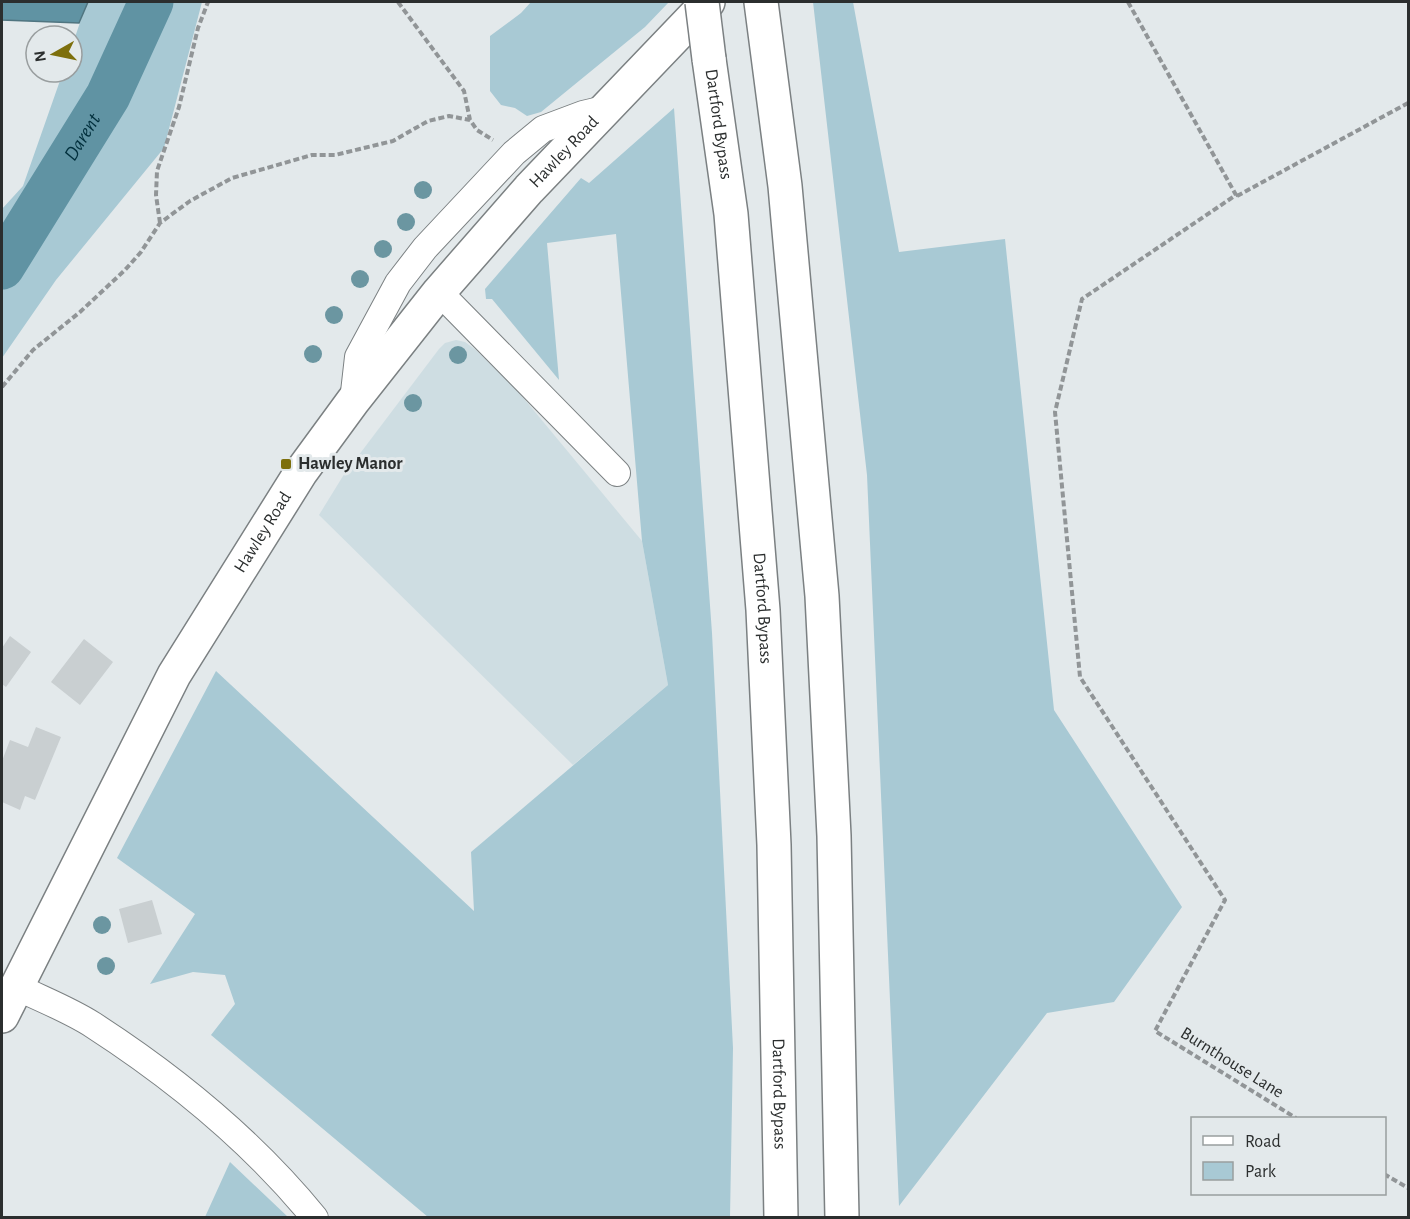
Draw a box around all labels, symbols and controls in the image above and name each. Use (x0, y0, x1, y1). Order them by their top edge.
north arrow (24, 24, 84, 84)
text: N (31, 49, 49, 63)
street label: Dartford Bypass (702, 68, 735, 181)
water label: Darent (61, 110, 105, 164)
street label: Hawley Road (526, 113, 602, 191)
place label: Hawley Manor (298, 455, 403, 473)
marker: Hawley Manor (279, 457, 293, 471)
street label: Hawley Road (231, 489, 295, 576)
street label: Dartford Bypass (749, 552, 775, 664)
street label: Burnthouse Lane (1177, 1024, 1287, 1102)
street label: Dartford Bypass (769, 1038, 789, 1150)
legend (1191, 1117, 1386, 1195)
text: Road (1245, 1133, 1281, 1151)
text: Park (1245, 1163, 1277, 1181)

